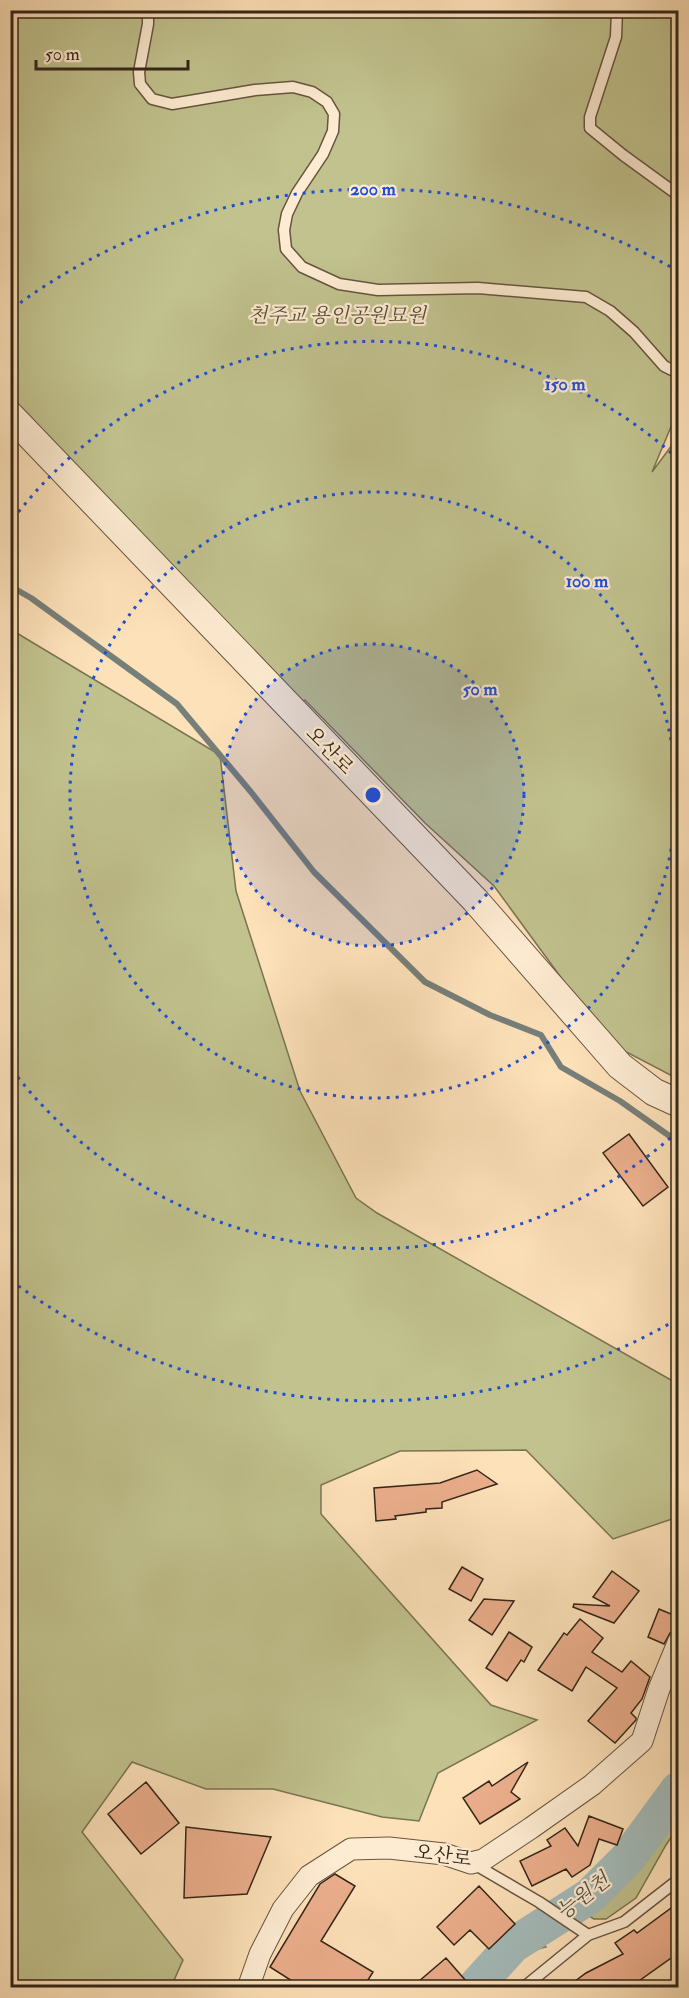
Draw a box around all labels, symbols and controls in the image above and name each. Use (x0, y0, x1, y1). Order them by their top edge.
scale bar (36, 33, 188, 71)
text: 50 m (45, 43, 80, 66)
text: 200 m (350, 178, 397, 201)
park label: 천주교 용인공원묘원 (248, 303, 428, 328)
text: 150 m (544, 373, 587, 396)
text: 100 m (566, 570, 609, 593)
text: 50 m (463, 678, 498, 701)
street label: 오산로 (301, 721, 359, 780)
centre of rings (363, 785, 383, 805)
street label: 오산로 (412, 1839, 473, 1872)
water label: 능원천 (551, 1866, 617, 1926)

